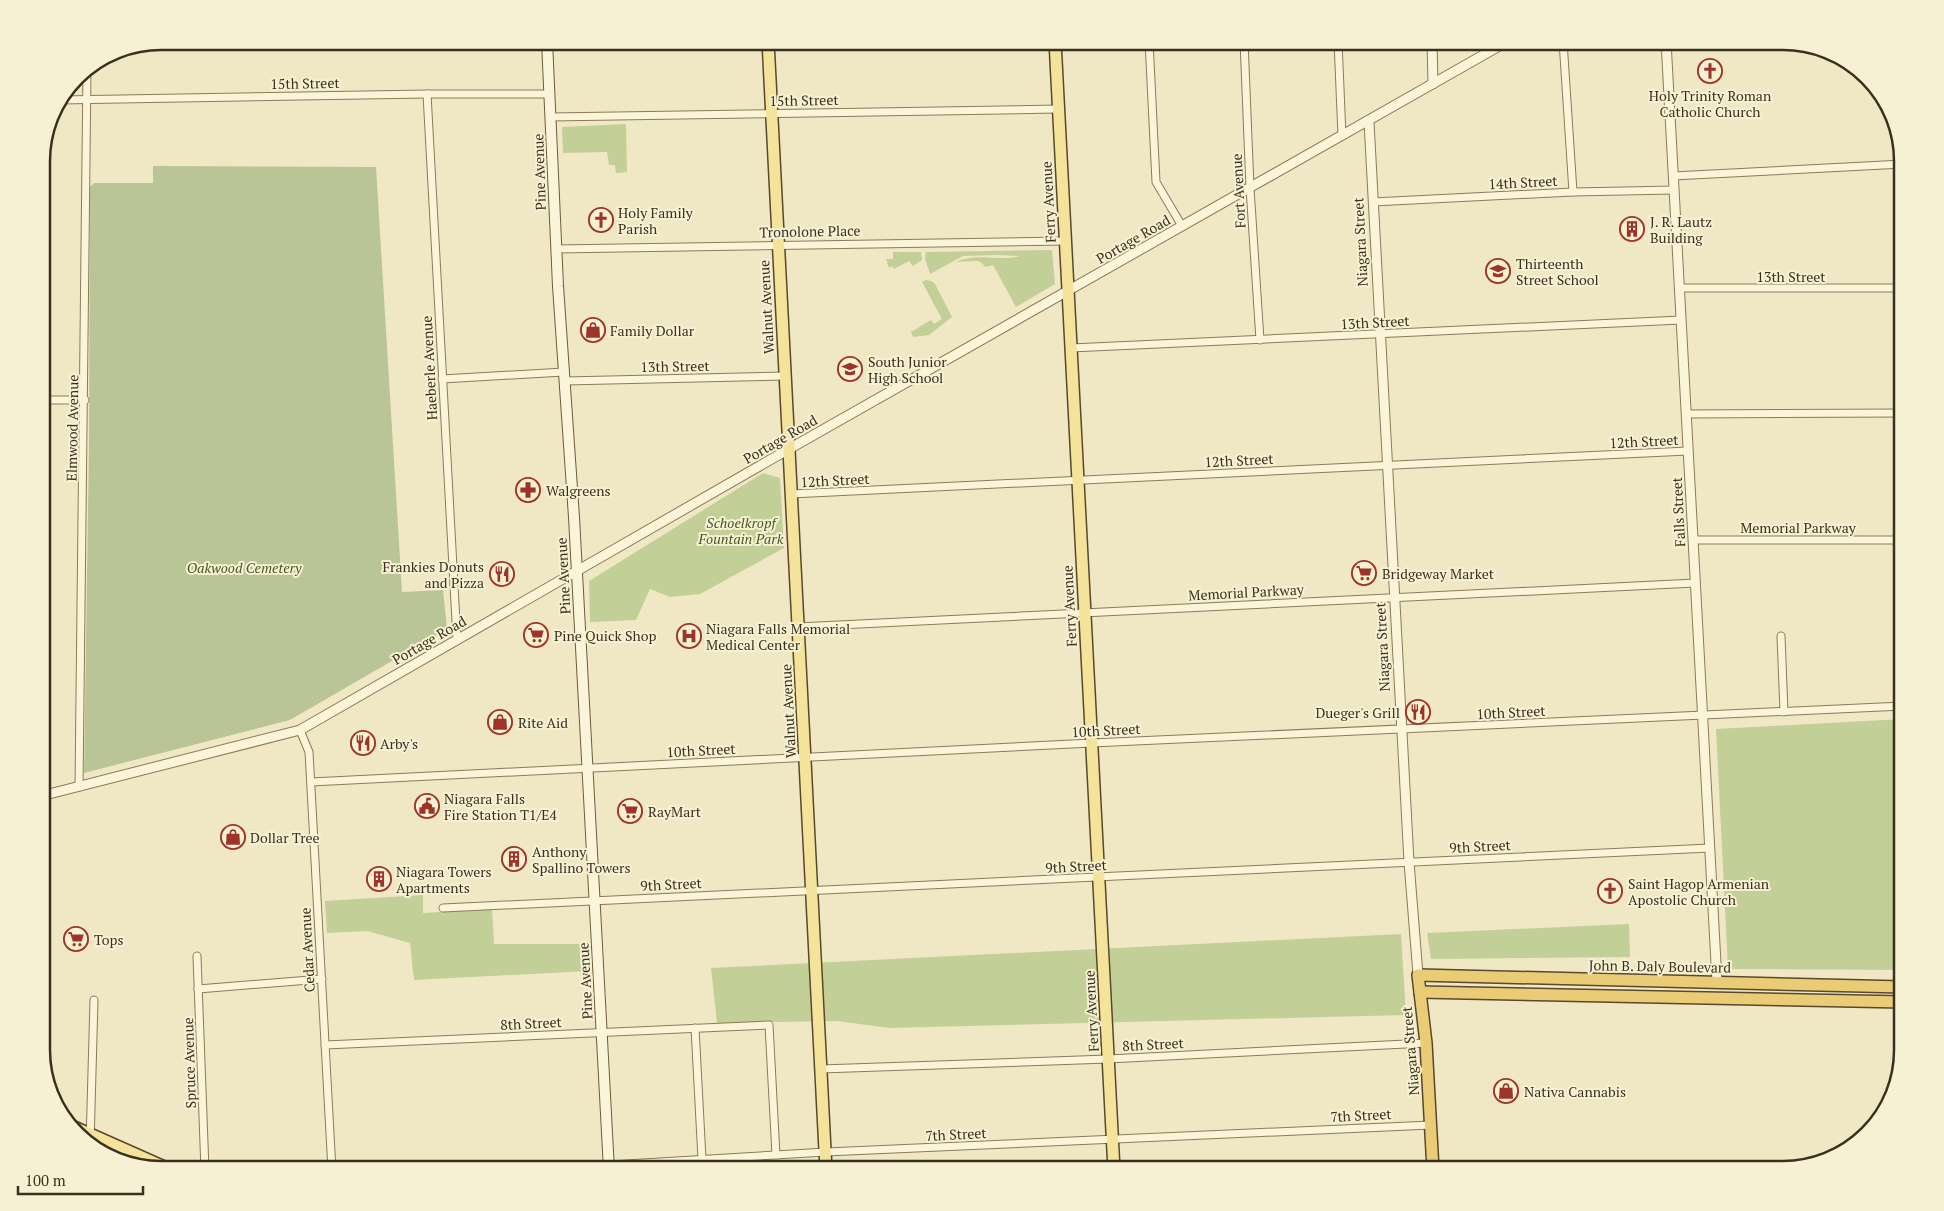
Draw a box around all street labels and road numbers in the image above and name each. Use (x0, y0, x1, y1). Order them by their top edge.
street label: 15th Street (270, 73, 341, 93)
street label: 15th Street (769, 90, 840, 110)
street label: Pine Avenue (528, 133, 550, 211)
street label: Fort Avenue (1227, 153, 1249, 229)
street label: Ferry Avenue (1036, 161, 1060, 243)
street label: 14th Street (1488, 171, 1559, 193)
street label: Niagara Street (1348, 196, 1372, 287)
street label: Portage Road (1093, 210, 1174, 268)
street label: Tronolone Place (759, 221, 861, 241)
street label: Walnut Avenue (754, 260, 778, 354)
street label: 13th Street (1756, 267, 1826, 286)
street label: 13th Street (1340, 311, 1411, 333)
street label: Haeberle Avenue (417, 315, 441, 421)
street label: 13th Street (640, 356, 711, 376)
street label: Elmwood Avenue (62, 374, 82, 482)
street label: Portage Road (740, 410, 821, 468)
street label: 12th Street (1609, 430, 1680, 452)
street label: 12th Street (1204, 449, 1275, 471)
street label: 12th Street (800, 469, 871, 491)
street label: Falls Street (1667, 476, 1689, 547)
street label: Memorial Parkway (1740, 518, 1857, 537)
street label: Pine Avenue (552, 537, 574, 615)
street label: Ferry Avenue (1057, 565, 1081, 647)
street label: Memorial Parkway (1188, 579, 1305, 605)
street label: Niagara Street (1370, 601, 1394, 692)
street label: Portage Road (389, 611, 470, 669)
street label: Walnut Avenue (776, 664, 800, 758)
street label: 10th Street (1476, 701, 1547, 723)
street label: 10th Street (1071, 719, 1142, 741)
street label: 10th Street (666, 739, 737, 761)
street label: 9th Street (1449, 835, 1512, 857)
street label: 9th Street (1045, 855, 1108, 877)
street label: 9th Street (640, 873, 703, 895)
street label: Cedar Avenue (295, 907, 319, 993)
street label: Pine Avenue (574, 942, 596, 1020)
street label: John B. Daly Boulevard (1589, 955, 1731, 977)
street label: Ferry Avenue (1079, 970, 1103, 1052)
street label: Niagara Street (1397, 1005, 1423, 1096)
street label: 8th Street (500, 1012, 563, 1034)
street label: Spruce Avenue (178, 1017, 200, 1109)
street label: 8th Street (1122, 1033, 1185, 1055)
street label: 7th Street (1330, 1104, 1393, 1126)
street label: 7th Street (925, 1123, 988, 1145)

